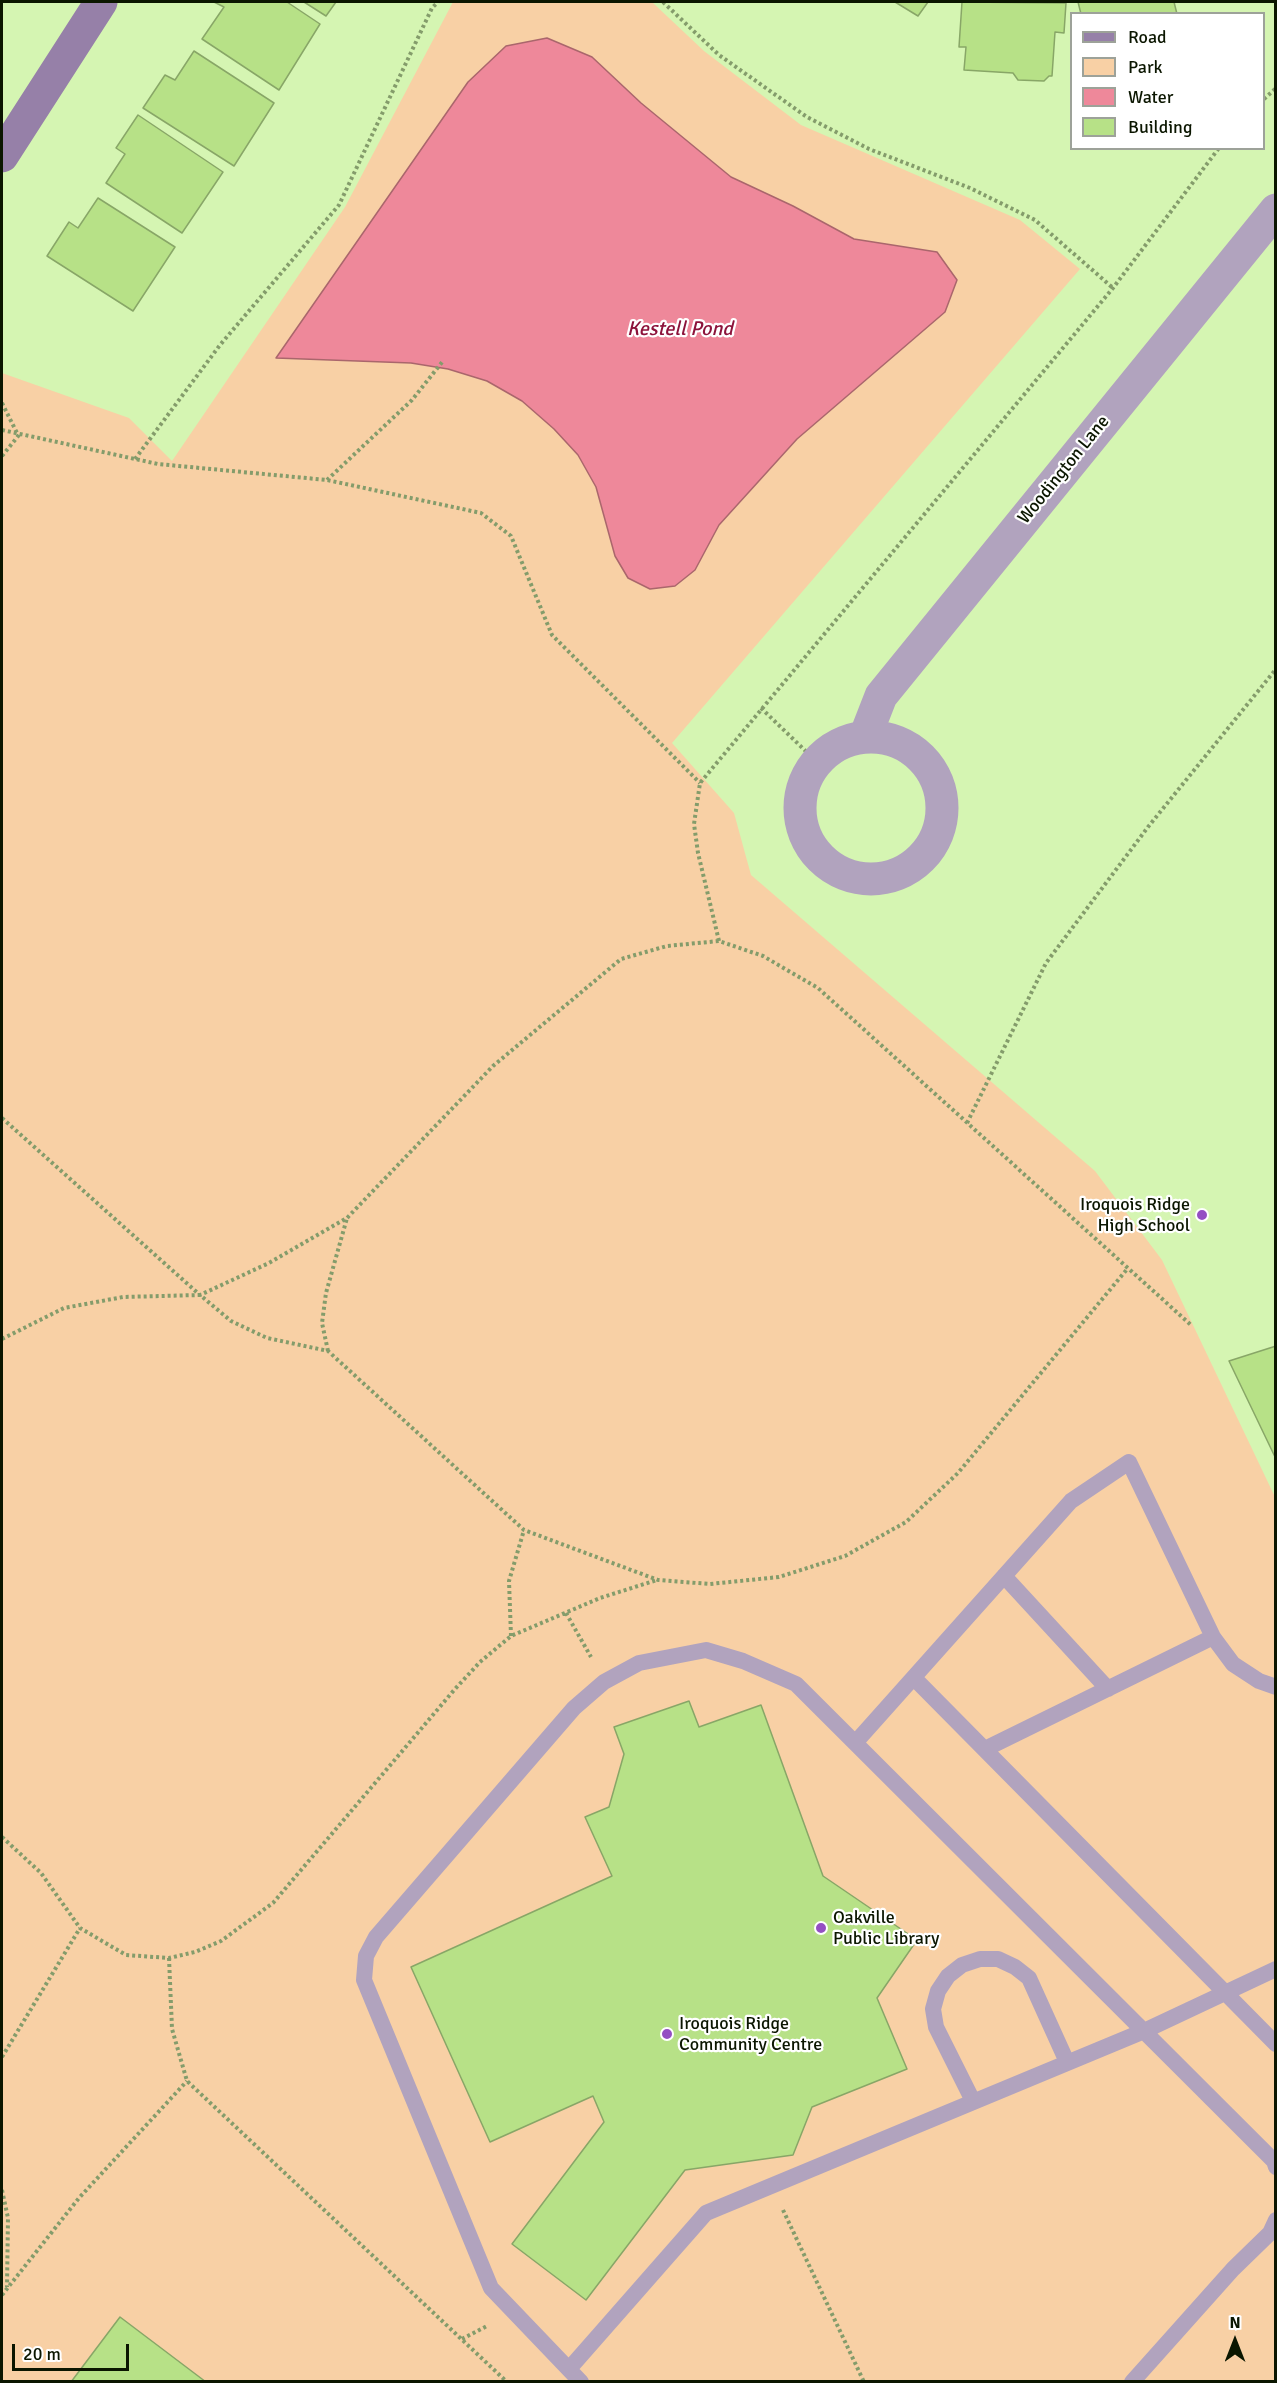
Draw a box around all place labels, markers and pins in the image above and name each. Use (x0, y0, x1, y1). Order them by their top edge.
place label: Iroquois Ridge High School (1080, 1194, 1190, 1236)
marker: Iroquois Ridge High School (1195, 1208, 1209, 1222)
place label: Oakville Public Library (833, 1907, 939, 1950)
marker: Oakville Public Library (814, 1921, 828, 1935)
place label: Iroquois Ridge Community Centre (679, 2013, 822, 2056)
marker: Iroquois Ridge Community Centre (660, 2027, 674, 2041)

